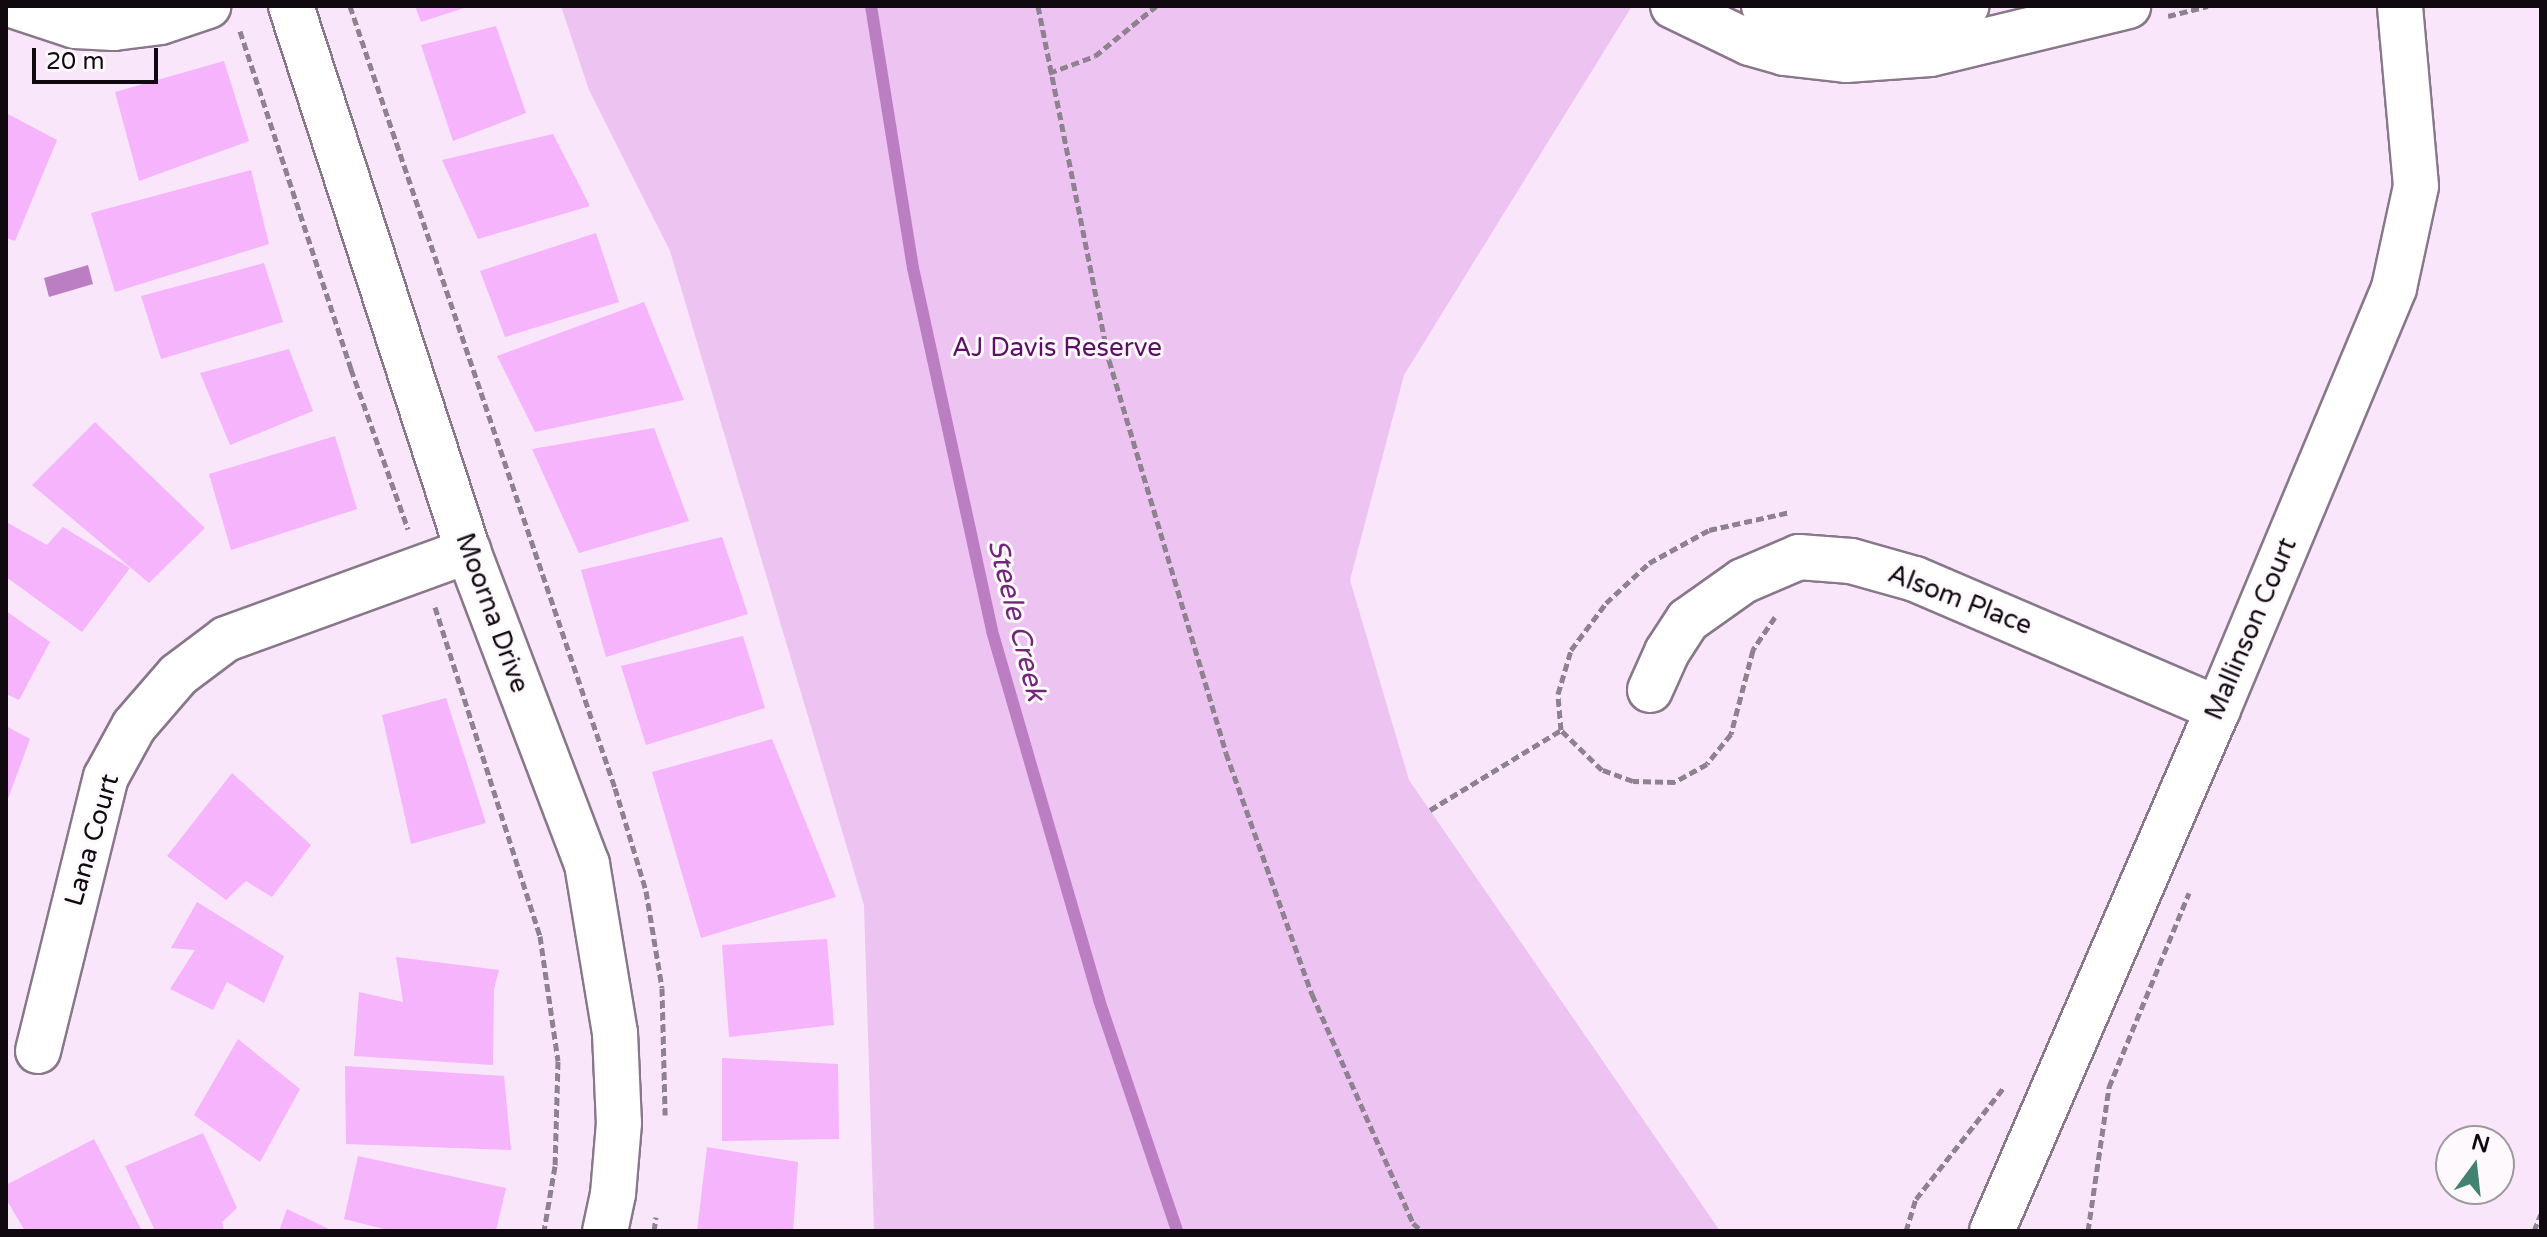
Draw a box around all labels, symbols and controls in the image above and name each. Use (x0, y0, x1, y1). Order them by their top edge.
scale bar (36, 32, 162, 82)
text: 20 m (46, 47, 104, 76)
park label: AJ Davis Reserve (952, 332, 1162, 364)
street label: Moorna Drive (449, 529, 535, 697)
street label: Mallinson Court (2199, 533, 2303, 725)
water label: Steele Creek (981, 536, 1053, 704)
street label: Alsom Place (1884, 558, 2036, 642)
street label: Lana Court (58, 770, 126, 910)
north arrow (2435, 1125, 2515, 1205)
text: N (2469, 1129, 2493, 1159)

